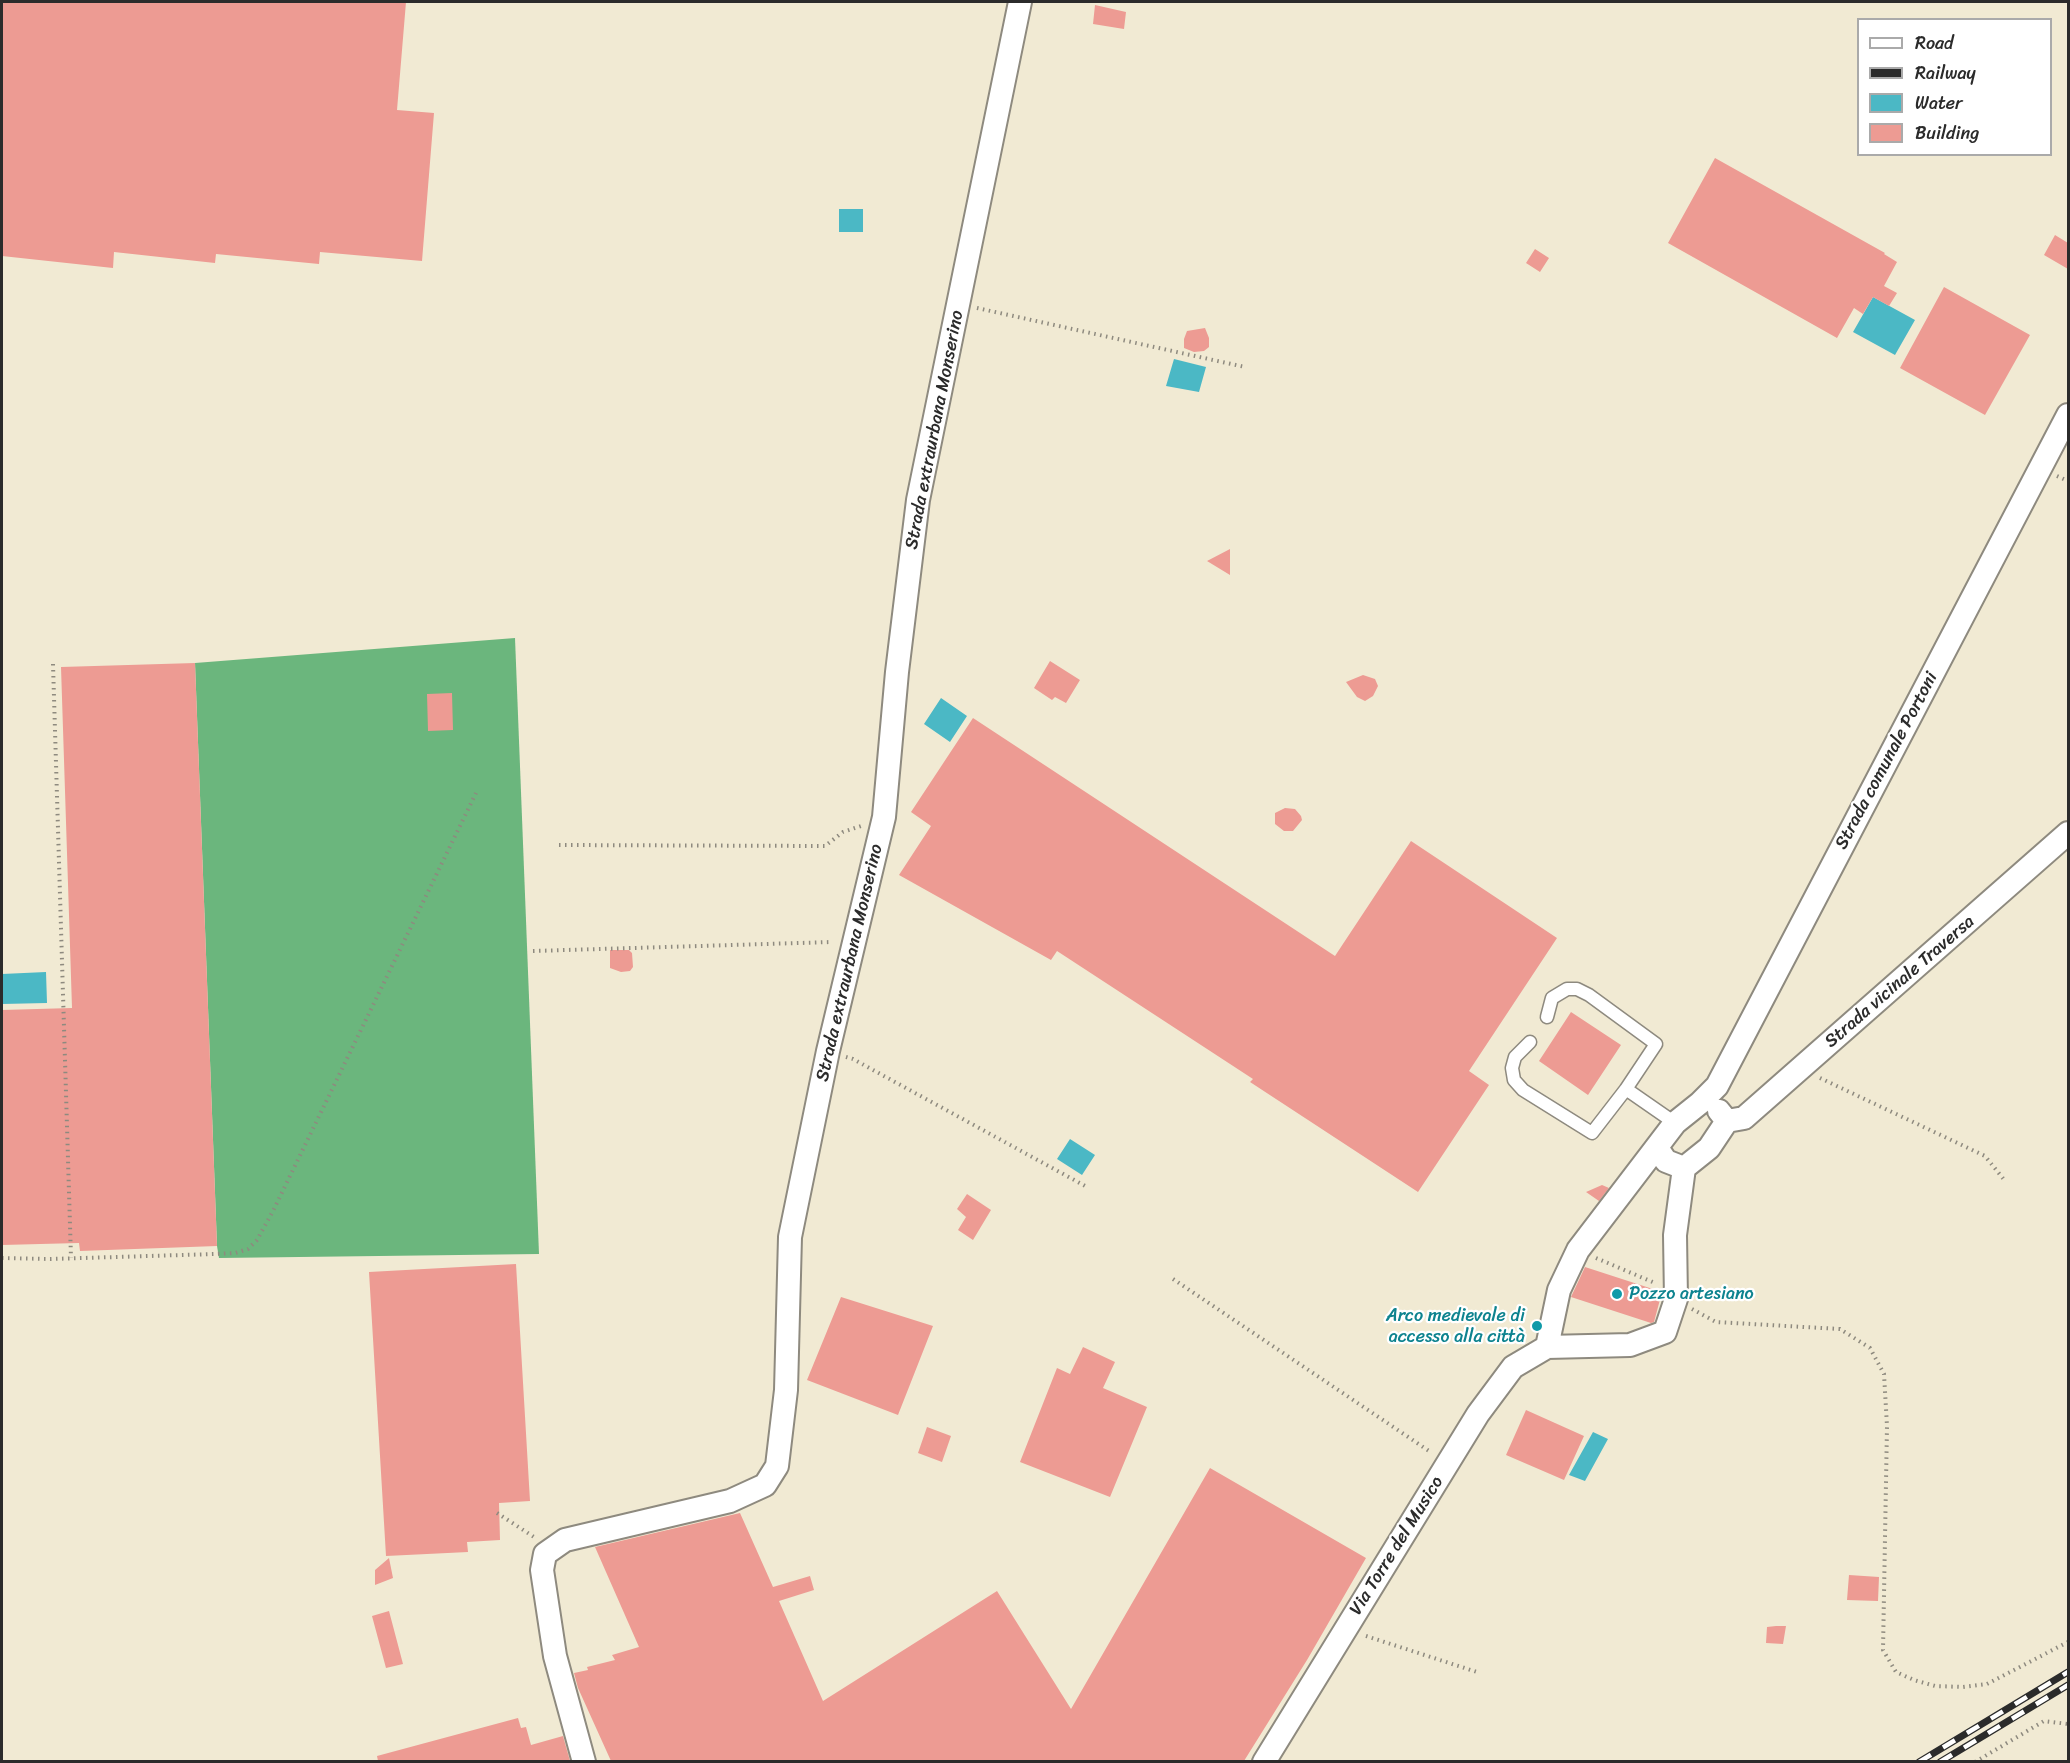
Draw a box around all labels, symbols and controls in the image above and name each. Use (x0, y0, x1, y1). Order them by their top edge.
legend (1857, 18, 2052, 156)
text: Road (1915, 27, 1954, 59)
text: Railway (1915, 57, 1976, 89)
text: Water (1915, 87, 1962, 119)
text: Building (1915, 117, 1979, 149)
street label: Strada extraurbana Monserino (901, 309, 969, 551)
street label: Strada comunale Portoni (1831, 669, 1943, 853)
street label: Strada extraurbana Monserino (812, 842, 888, 1084)
street label: Strada vicinale Traversa (1821, 911, 1979, 1053)
place label: Pozzo artesiano (1629, 1283, 1754, 1305)
marker: Pozzo artesiano (1610, 1287, 1624, 1301)
place label: Arco medievale di accesso alla città (1386, 1305, 1525, 1348)
marker: Arco medievale di accesso alla città (1530, 1319, 1544, 1333)
street label: Via Torre del Musico (1346, 1473, 1448, 1619)

